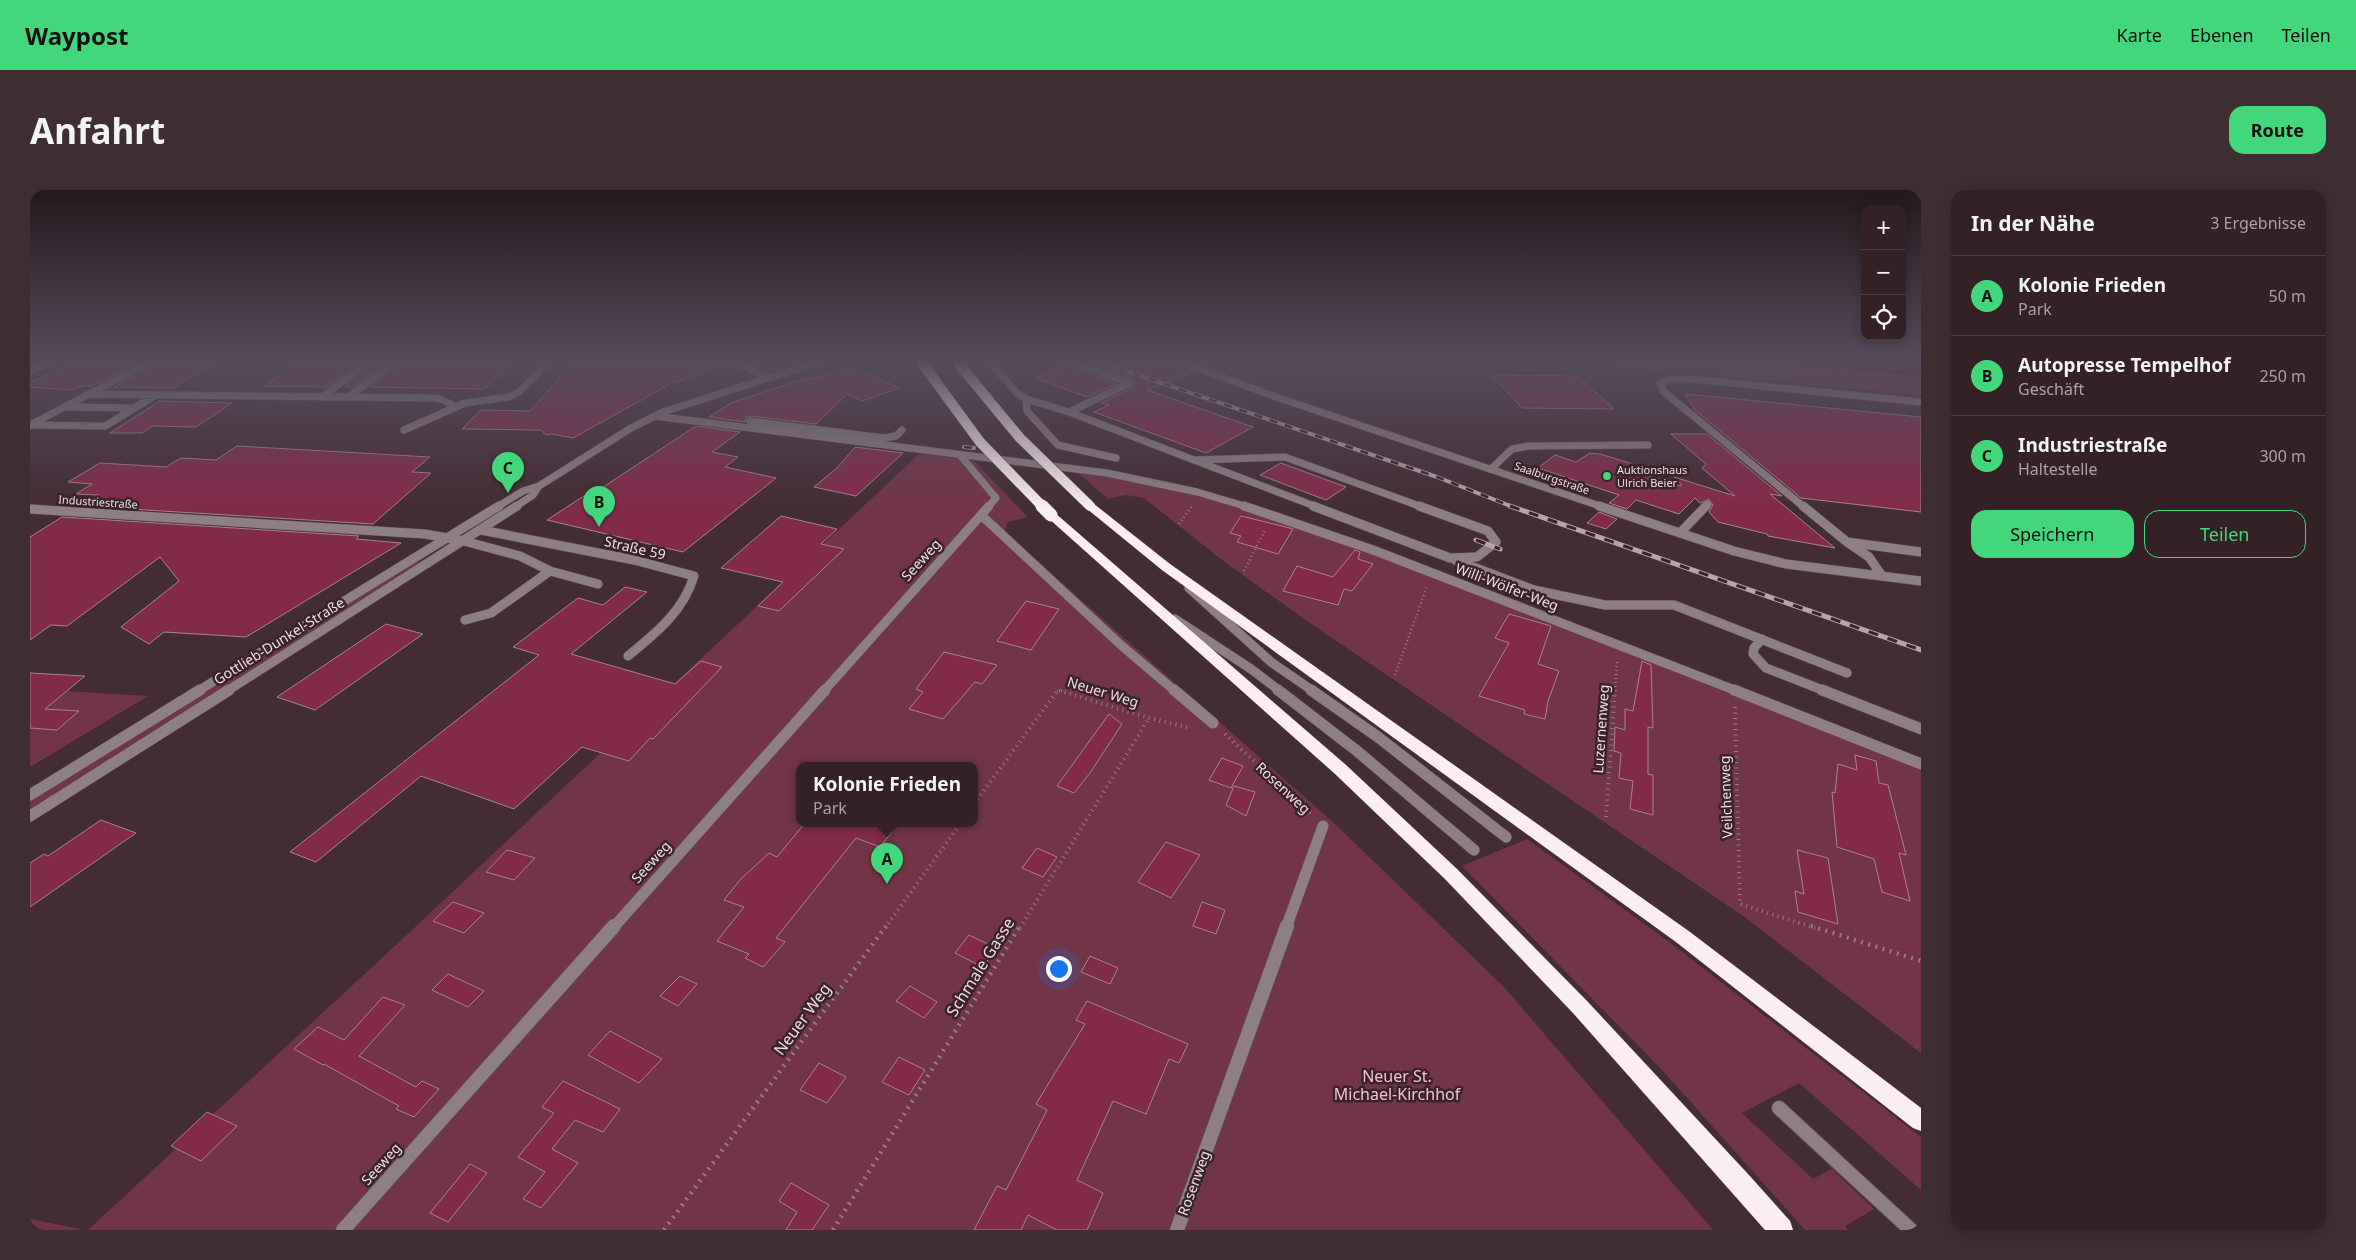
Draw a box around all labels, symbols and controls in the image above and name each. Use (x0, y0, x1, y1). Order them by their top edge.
text: Waypost (25, 19, 128, 52)
text: Karte (2117, 23, 2162, 47)
text: Ebenen (2190, 23, 2254, 47)
text: Teilen (2282, 23, 2331, 47)
button: Route (2229, 106, 2326, 154)
text: Anfahrt (30, 107, 165, 154)
map controls (1861, 205, 1906, 340)
button: + (1861, 205, 1906, 250)
text: In der Nähe (1971, 209, 2095, 237)
text: 3 Ergebnisse (2210, 212, 2306, 234)
button: − (1861, 250, 1906, 295)
text: Kolonie Frieden (2018, 272, 2166, 298)
text: A (1981, 285, 1993, 307)
text: 50 m (2269, 285, 2306, 307)
button: locate (1861, 295, 1906, 340)
text: Park (2018, 298, 2052, 320)
text: Autopresse Tempelhof (2018, 352, 2231, 378)
text: B (1982, 365, 1992, 387)
text: 250 m (2259, 365, 2306, 387)
text: Geschäft (2018, 378, 2084, 400)
text: Industriestraße (2018, 432, 2167, 458)
text: C (1982, 445, 1992, 467)
text: 300 m (2259, 445, 2306, 467)
pin: C (492, 452, 524, 493)
street label: Saalburgstraße (1512, 458, 1592, 497)
text: Haltestelle (2018, 458, 2098, 480)
place label: Auktionshaus Ulrich Beier (1617, 462, 1687, 490)
marker: Auktionshaus Ulrich Beier (1601, 470, 1613, 482)
pin: B (583, 486, 615, 527)
street label: Industriestraße (58, 491, 138, 512)
button: Speichern (1971, 510, 2134, 558)
button: Teilen (2144, 510, 2306, 558)
street label: Straße 59 (603, 531, 668, 564)
street label: Seeweg (897, 534, 945, 585)
street label: Willi-Wölfer-Weg (1453, 558, 1561, 615)
street label: Gottlieb-Dunkel-Straße (210, 592, 348, 689)
street label: Neuer Weg (1065, 672, 1141, 711)
street label: Luzernenweg (1588, 684, 1613, 774)
street label: Veilchenweg (1715, 755, 1736, 839)
street label: Rosenweg (1252, 758, 1315, 818)
popup (796, 762, 978, 827)
text: Kolonie Frieden (813, 771, 961, 797)
text: Park (813, 797, 847, 819)
street label: Seeweg (627, 836, 675, 887)
pin: A (871, 843, 903, 884)
street label: Schmale Gasse (941, 913, 1019, 1021)
your location (1046, 956, 1072, 982)
street label: Neuer Weg (768, 978, 836, 1060)
park label: Neuer St. Michael-Kirchhof (1334, 1065, 1462, 1105)
street label: Seeweg (357, 1138, 405, 1189)
street label: Rosenweg (1173, 1148, 1214, 1218)

